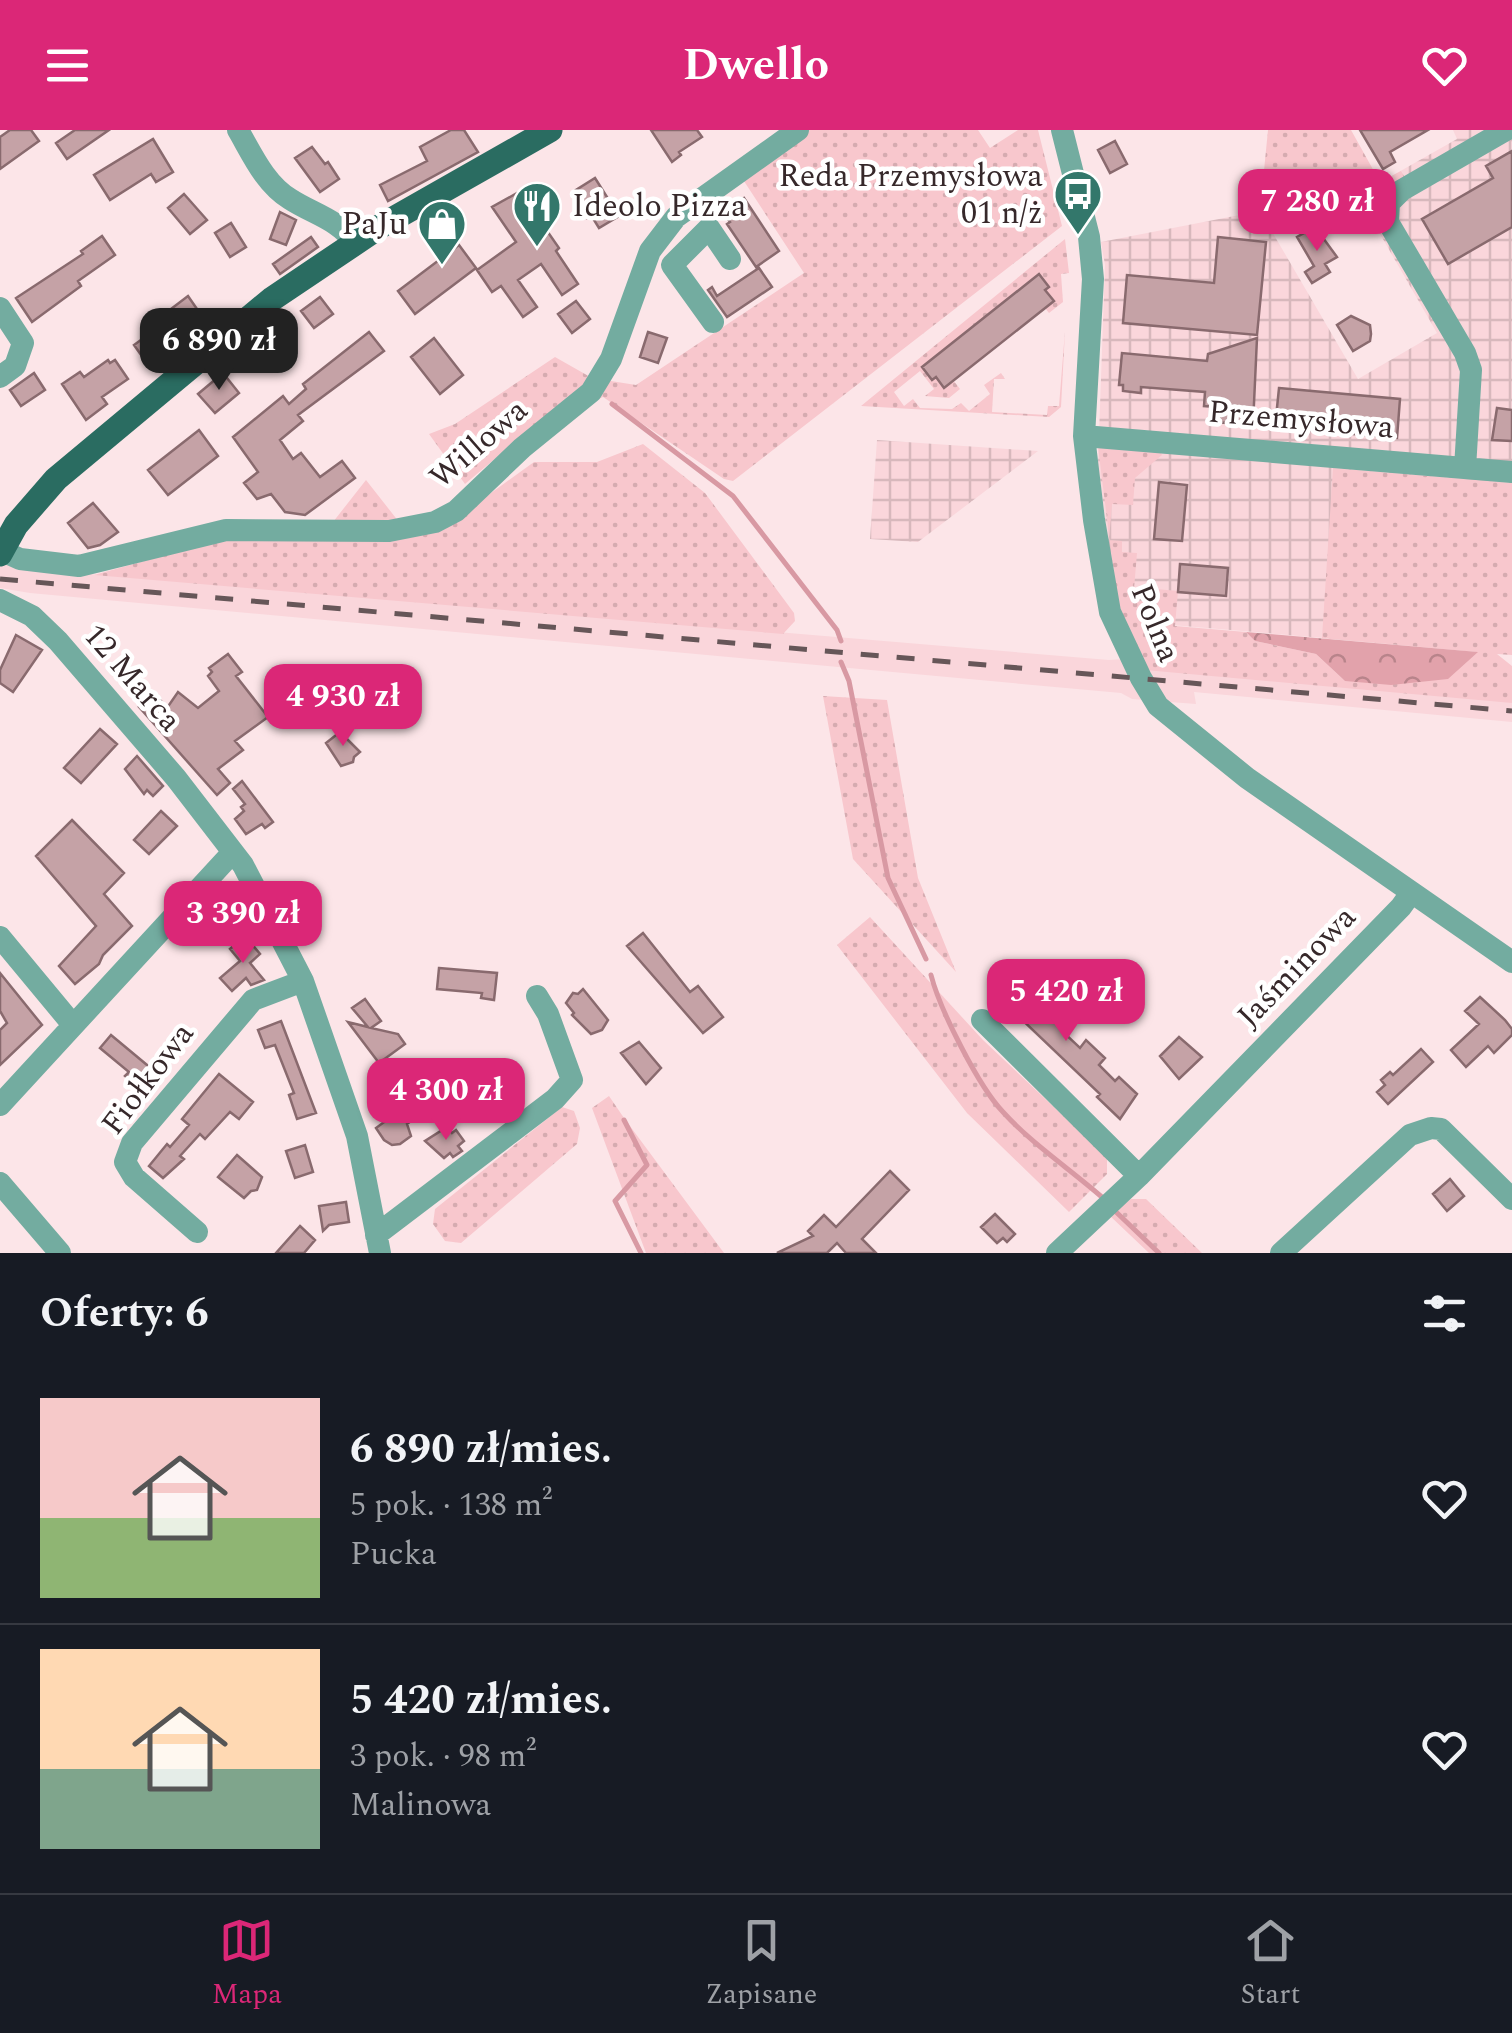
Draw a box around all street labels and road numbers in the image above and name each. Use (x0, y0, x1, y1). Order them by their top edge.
street label: Willowa (419, 387, 539, 501)
street label: Przemysłowa (1206, 387, 1396, 453)
street label: Polna (1117, 576, 1193, 670)
street label: 12 Marca (71, 613, 193, 743)
street label: Jaśminowa (1226, 894, 1368, 1039)
street label: Fiołkowa (89, 1012, 207, 1146)

